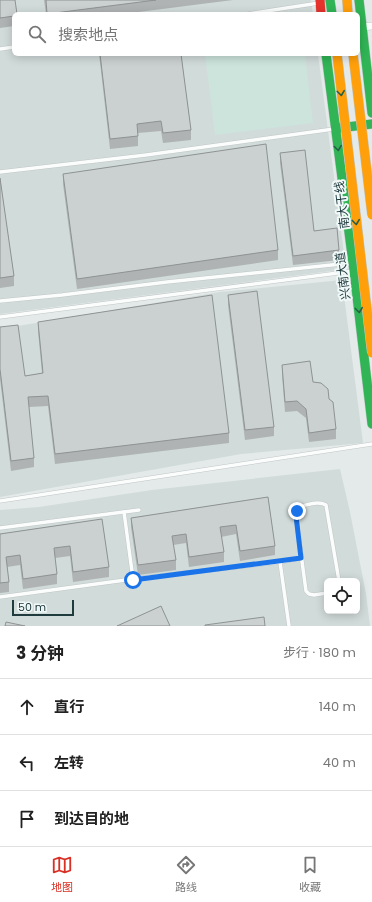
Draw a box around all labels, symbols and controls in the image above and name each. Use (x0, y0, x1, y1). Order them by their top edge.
search box (12, 12, 360, 56)
icon: search (26, 23, 48, 45)
text: 搜索地点 (58, 24, 118, 45)
one-way arrow (336, 90, 345, 96)
one-way arrow (333, 145, 342, 151)
street label: 南大干线 (330, 180, 353, 230)
one-way arrow (352, 219, 361, 225)
street label: 兴南大道 (331, 251, 354, 301)
one-way arrow (354, 306, 363, 313)
route end (288, 502, 306, 520)
route start (124, 571, 142, 589)
map controls (324, 578, 360, 614)
button: locate (324, 578, 360, 614)
scale bar (12, 598, 74, 617)
text: 50 m (18, 599, 46, 615)
text: 3 分钟 (16, 641, 64, 665)
text: 步行 · 180 m (283, 643, 356, 662)
icon: ahead (16, 696, 38, 718)
text: 直行 (54, 696, 84, 717)
text: 140 m (319, 697, 356, 716)
icon: left (16, 752, 38, 774)
text: 左转 (54, 752, 84, 773)
text: 40 m (323, 753, 356, 772)
icon: arrive (16, 808, 38, 830)
text: 到达目的地 (54, 808, 129, 829)
tab: 地图 (51, 854, 73, 896)
tab: 路线 (175, 854, 197, 896)
tab: 收藏 (299, 854, 321, 896)

